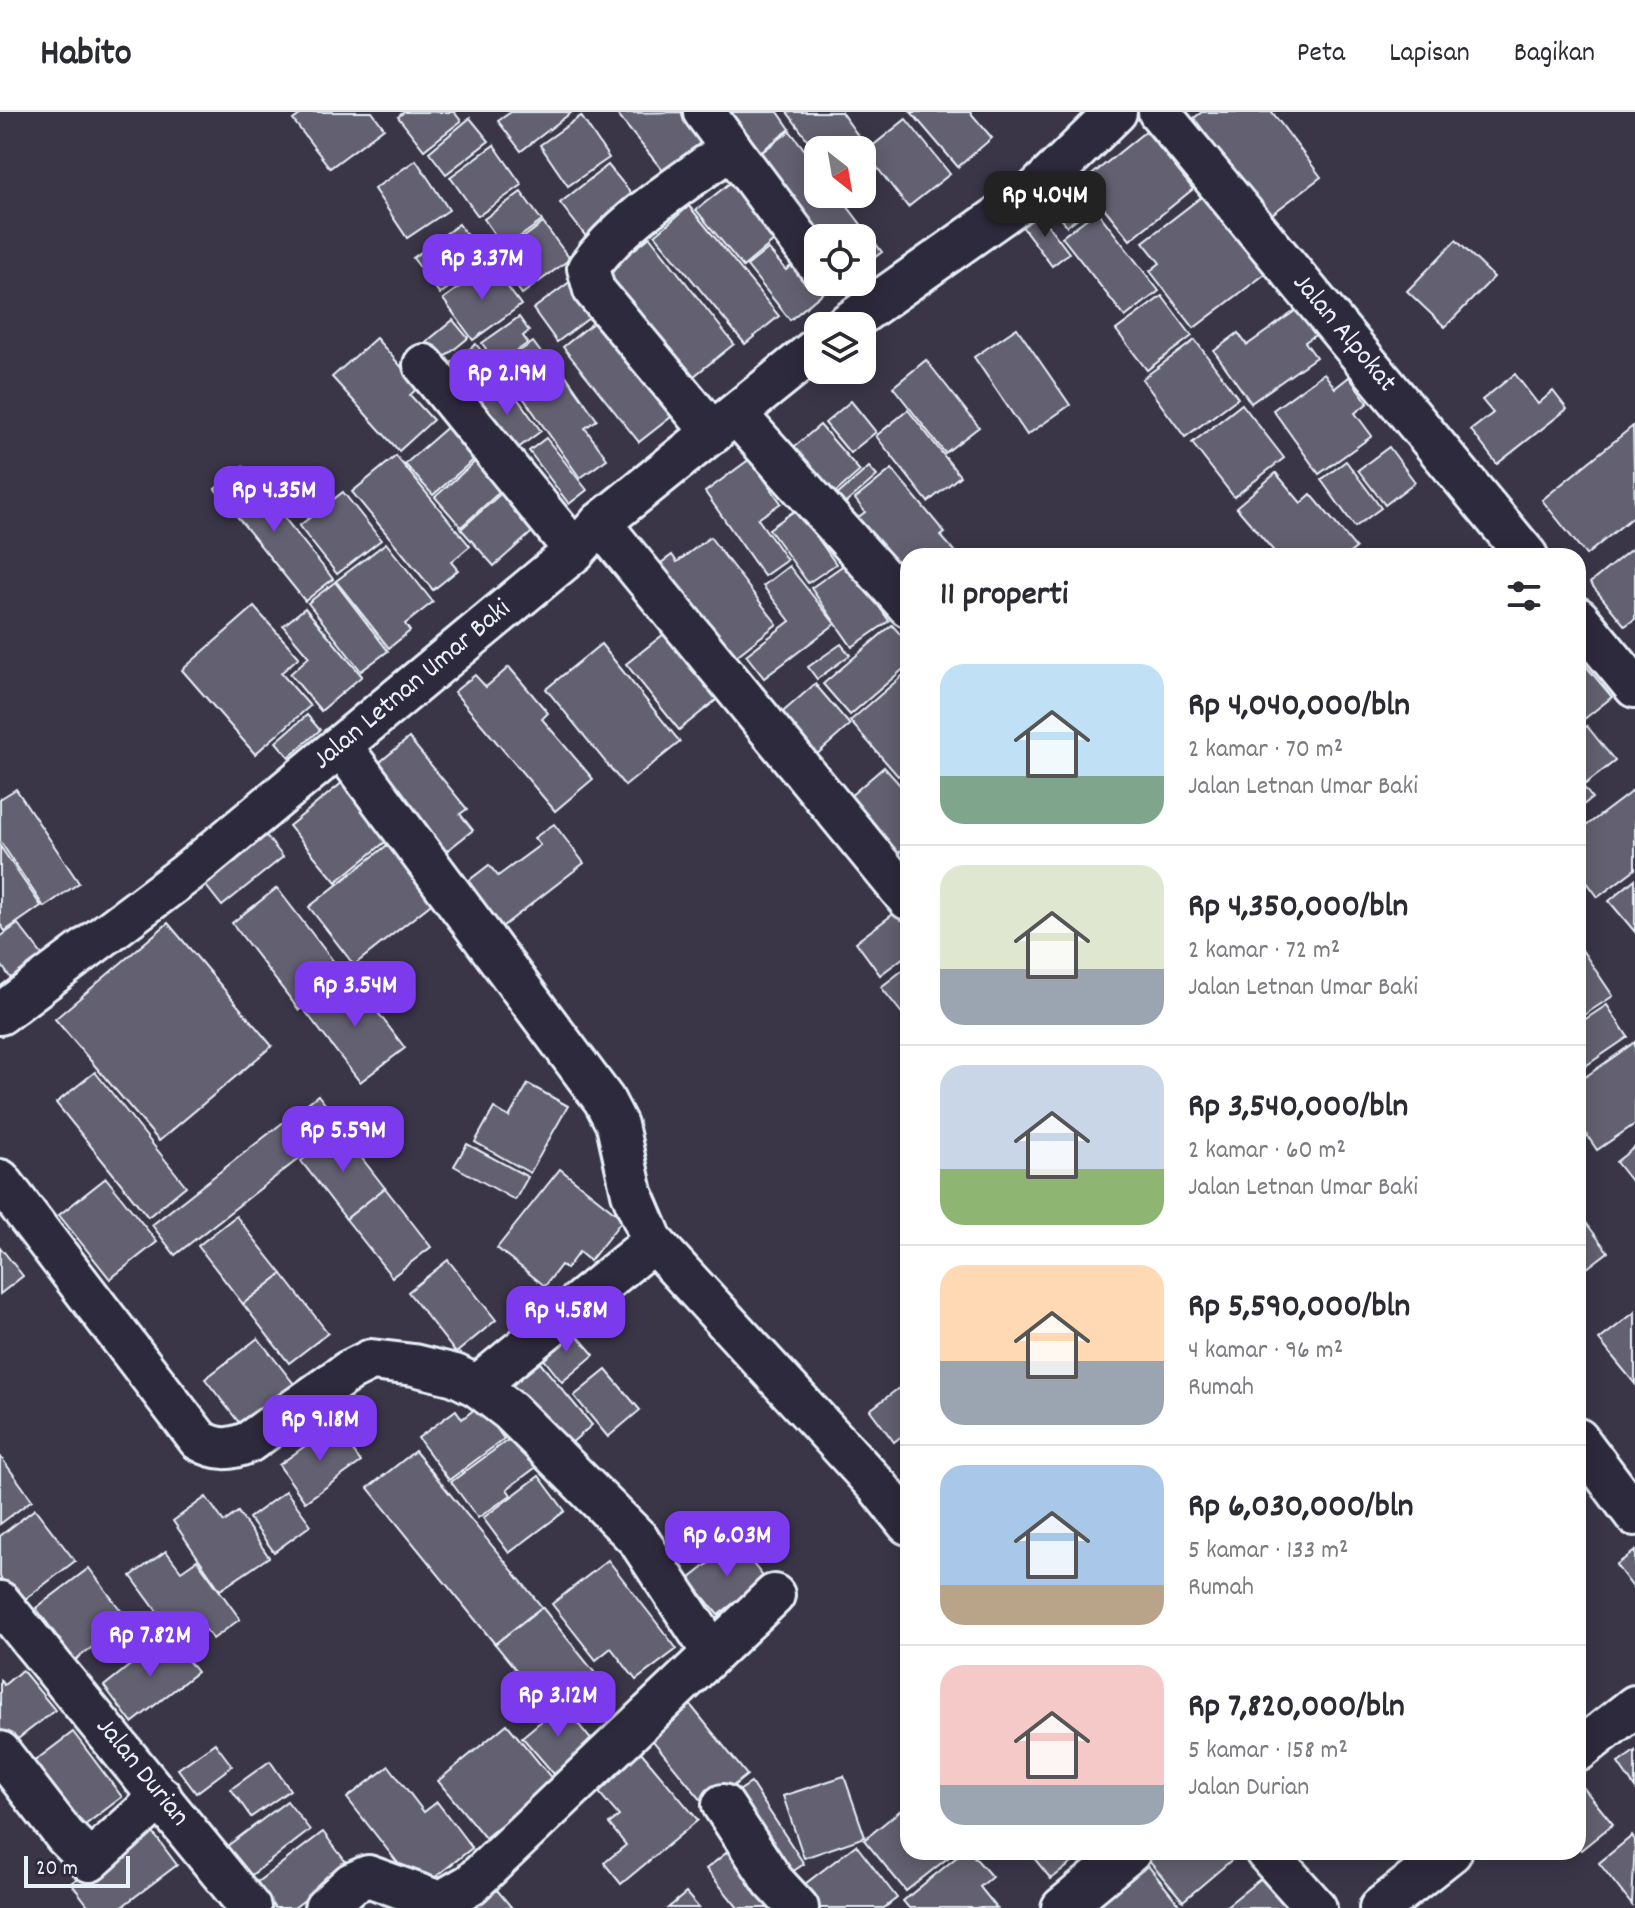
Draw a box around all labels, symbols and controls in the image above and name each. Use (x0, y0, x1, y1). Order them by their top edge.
text: Habito (40, 28, 132, 83)
text: Peta (1297, 35, 1345, 75)
text: Lapisan (1389, 35, 1470, 75)
text: Bagikan (1514, 35, 1595, 75)
north arrow (804, 136, 876, 208)
map controls (804, 136, 876, 384)
pin: Rp 4.04M (962, 171, 1128, 239)
text: Rp 4.04M (1002, 178, 1088, 215)
button: locate (804, 224, 876, 296)
pin: Rp 3.37M (399, 234, 565, 302)
text: Rp 3.37M (440, 241, 524, 278)
street label: Jalan Alpokat (1281, 266, 1405, 402)
button: layers (804, 312, 876, 384)
pin: Rp 2.19M (424, 349, 590, 417)
text: Rp 2.19M (467, 356, 547, 393)
pin: Rp 4.35M (191, 466, 357, 534)
text: Rp 4.35M (232, 473, 316, 510)
text: 11 properti (940, 572, 1068, 621)
icon: filters (1502, 574, 1546, 618)
street label: Jalan Letnan Umar Baki (305, 591, 521, 781)
text: Rp 4,040,000/bln (1188, 683, 1410, 732)
icon: home (1004, 696, 1100, 792)
text: 2 kamar · 70 m² (1188, 732, 1343, 769)
text: Jalan Letnan Umar Baki (1188, 769, 1418, 806)
text: Rp 4,350,000/bln (1188, 884, 1408, 933)
icon: home (1004, 897, 1100, 993)
text: 2 kamar · 72 m² (1188, 933, 1340, 970)
pin: Rp 3.54M (272, 961, 438, 1029)
text: Rp 3.54M (313, 968, 397, 1005)
text: Jalan Letnan Umar Baki (1188, 970, 1418, 1007)
text: Rp 3,540,000/bln (1188, 1084, 1408, 1133)
icon: home (1004, 1097, 1100, 1193)
pin: Rp 5.59M (260, 1106, 426, 1174)
text: Rp 5.59M (300, 1113, 386, 1150)
text: 2 kamar · 60 m² (1188, 1133, 1346, 1170)
text: Jalan Letnan Umar Baki (1188, 1170, 1418, 1207)
text: Rp 5,590,000/bln (1188, 1284, 1410, 1333)
pin: Rp 4.58M (483, 1286, 649, 1354)
text: Rp 4.58M (524, 1293, 608, 1330)
icon: home (1004, 1297, 1100, 1393)
text: 4 kamar · 96 m² (1188, 1333, 1343, 1370)
text: Rumah (1188, 1370, 1254, 1407)
pin: Rp 9.18M (237, 1395, 403, 1463)
text: Rp 9.18M (281, 1402, 359, 1439)
text: Rp 6,030,000/bln (1188, 1484, 1414, 1533)
icon: home (1004, 1497, 1100, 1593)
pin: Rp 6.03M (644, 1511, 810, 1579)
text: Rp 6.03M (683, 1518, 771, 1555)
text: 5 kamar · 133 m² (1188, 1533, 1348, 1570)
text: Rumah (1188, 1570, 1254, 1607)
pin: Rp 7.82M (67, 1611, 233, 1679)
text: Rp 7.82M (109, 1618, 191, 1655)
pin: Rp 3.12M (475, 1671, 641, 1739)
text: Rp 3.12M (519, 1678, 597, 1715)
text: Rp 7,820,000/bln (1188, 1684, 1405, 1733)
icon: home (1004, 1697, 1100, 1793)
street label: Jalan Durian (84, 1710, 198, 1836)
text: 5 kamar · 158 m² (1188, 1733, 1348, 1770)
text: Jalan Durian (1188, 1770, 1309, 1807)
scale bar (24, 1852, 130, 1888)
text: 20 m (36, 1854, 78, 1885)

